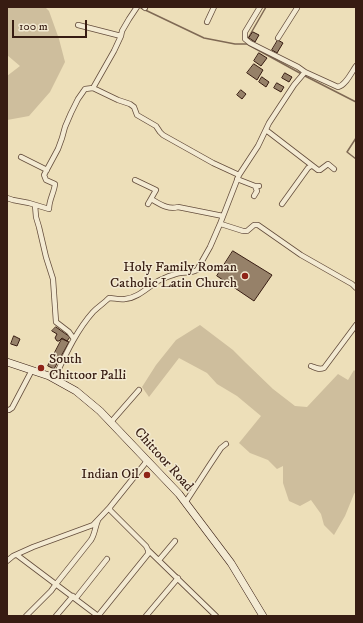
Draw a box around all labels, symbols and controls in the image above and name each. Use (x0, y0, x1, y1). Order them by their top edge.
scale bar (14, 12, 89, 38)
text: 100 m (19, 19, 48, 34)
place label: Holy Family Roman Catholic Latin Church (110, 260, 237, 292)
marker: Holy Family Roman Catholic Latin Church (240, 271, 250, 281)
place label: South Chittoor Palli (49, 352, 126, 384)
marker: South Chittoor Palli (36, 363, 46, 373)
street label: Chittoor Road (130, 425, 196, 495)
place label: Indian Oil (81, 467, 139, 483)
marker: Indian Oil (142, 470, 152, 480)

